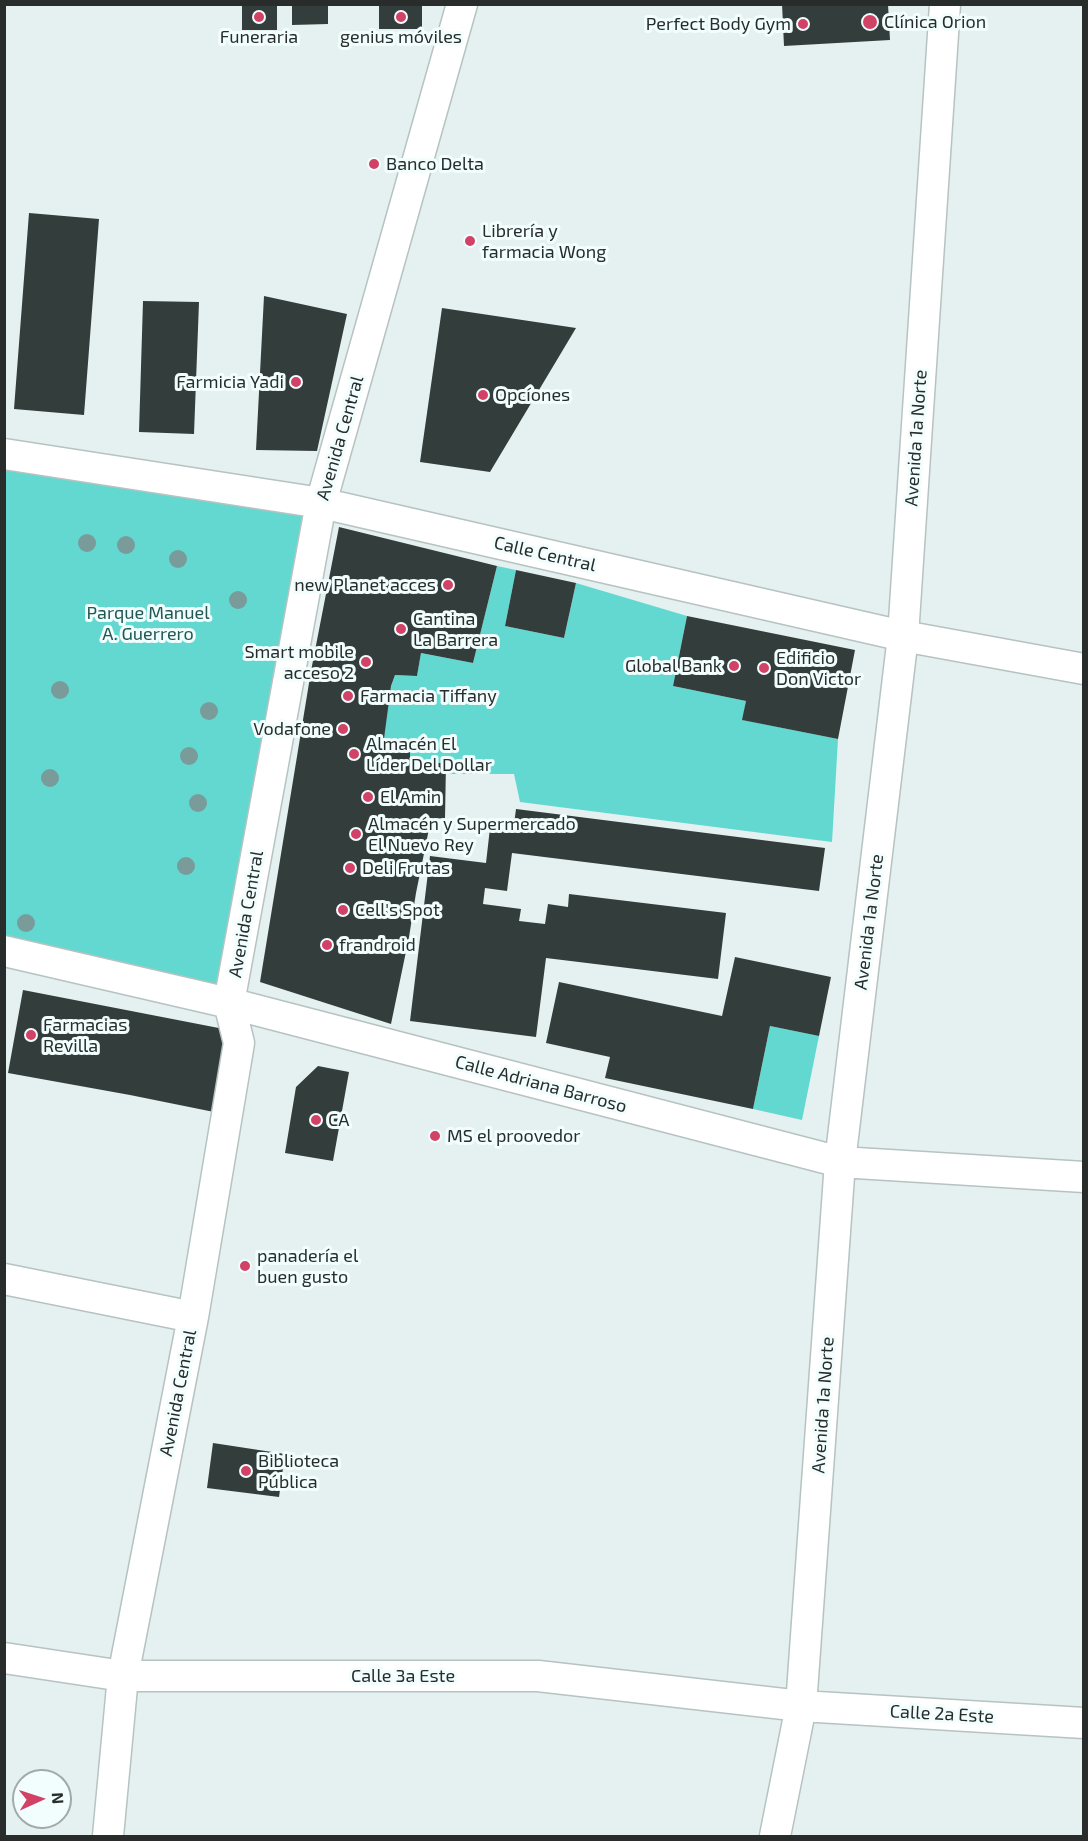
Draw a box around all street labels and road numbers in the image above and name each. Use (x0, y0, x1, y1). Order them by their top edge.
street label: Avenida 1a Norte (900, 369, 932, 507)
street label: Avenida Central (312, 373, 368, 503)
street label: Calle Central (492, 532, 598, 576)
street label: Avenida Central (224, 849, 268, 979)
street label: Avenida 1a Norte (850, 853, 888, 991)
street label: Calle Adriana Barroso (453, 1051, 629, 1117)
street label: Avenida Central (155, 1328, 201, 1458)
street label: Avenida 1a Norte (807, 1336, 839, 1474)
street label: Calle 3a Este (351, 1665, 455, 1687)
street label: Calle 2a Este (889, 1700, 995, 1728)

